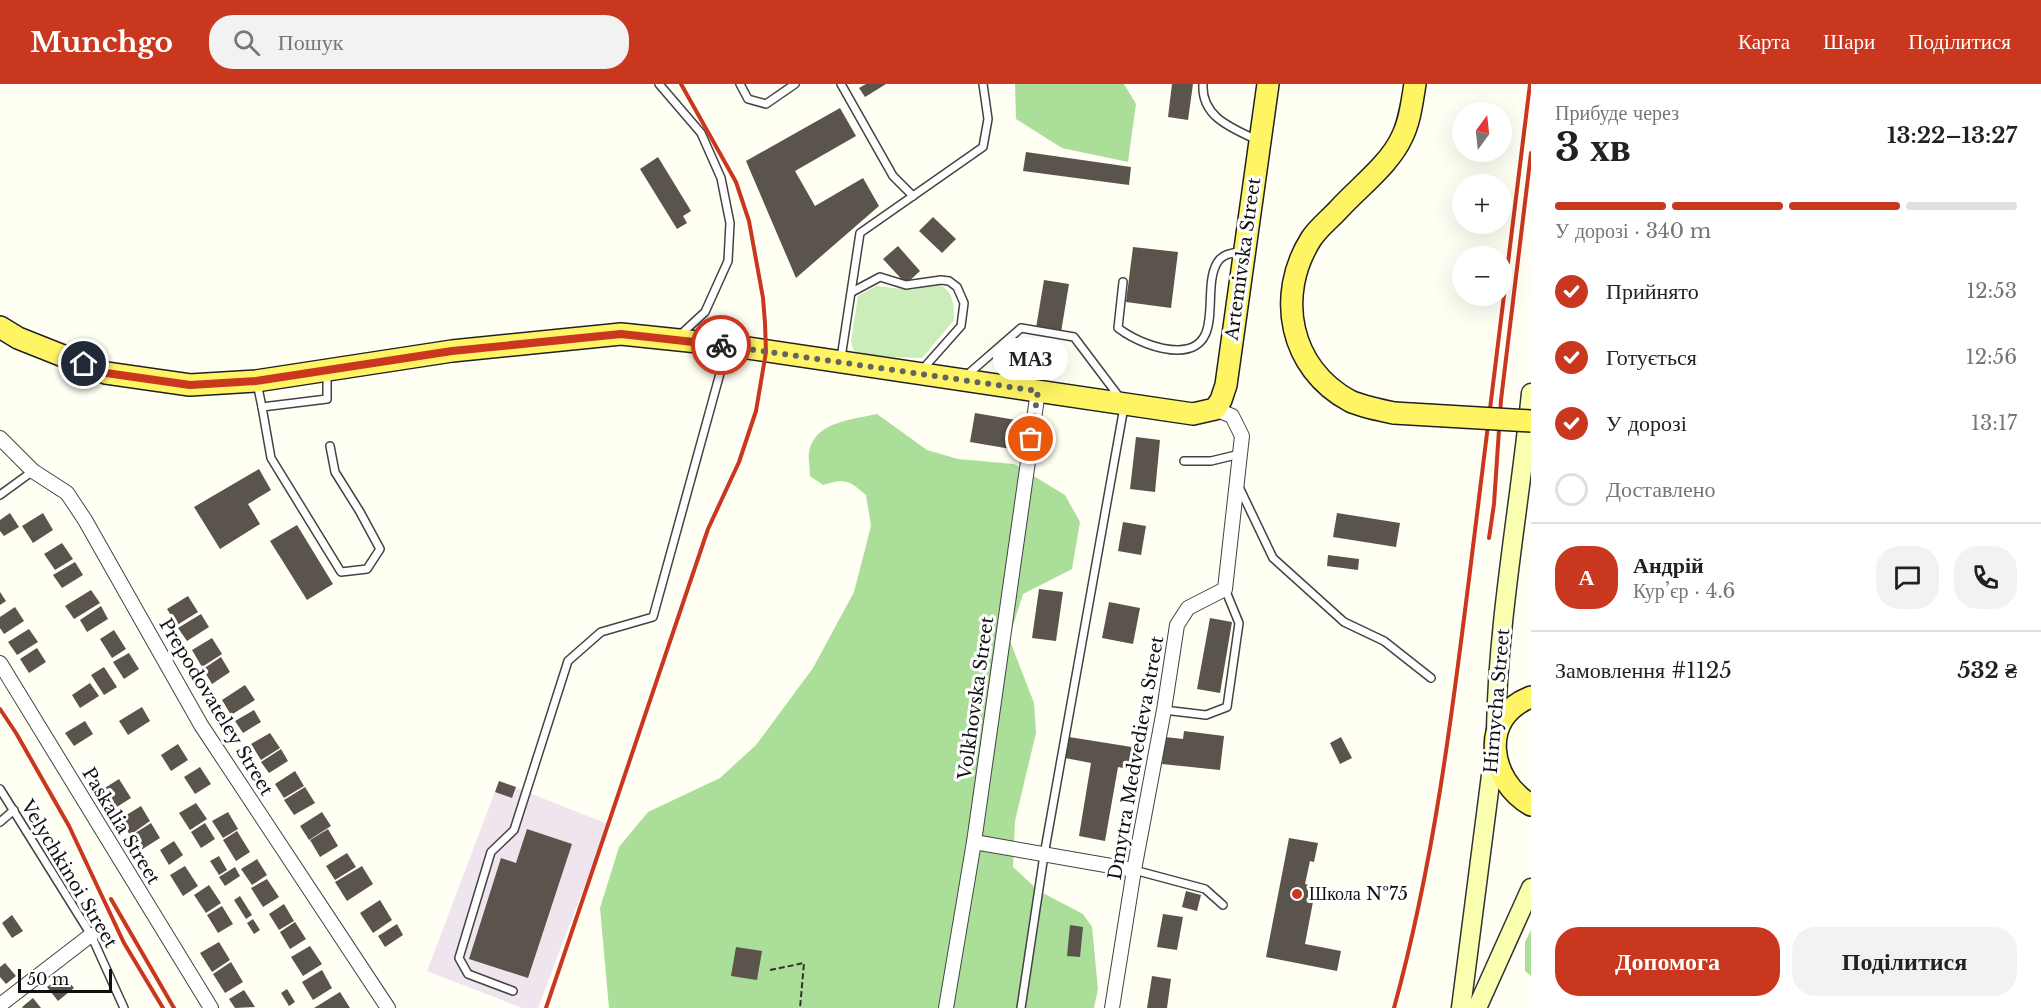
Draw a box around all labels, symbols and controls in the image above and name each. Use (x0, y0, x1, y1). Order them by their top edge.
search box (209, 15, 629, 69)
text: Munchgo (30, 25, 173, 60)
icon: search (230, 26, 263, 59)
text: Пошук (278, 29, 343, 56)
text: Карта (1738, 29, 1790, 55)
text: Шари (1823, 29, 1875, 55)
text: Поділитися (1908, 29, 2011, 55)
text: Прибуде через (1555, 101, 1679, 125)
north arrow (1452, 102, 1512, 162)
map controls (1452, 102, 1512, 306)
text: 13:22–13:27 (1887, 122, 2017, 149)
text: 3 хв (1555, 123, 1631, 172)
button: + (1452, 174, 1512, 234)
street label: Artemivska Street (1221, 176, 1265, 343)
text: У дорозі · 340 m (1555, 219, 1711, 243)
button: − (1452, 246, 1512, 306)
icon: check (1555, 275, 1588, 308)
text: Прийнято (1606, 278, 1699, 305)
text: 12:53 (1966, 279, 2017, 303)
courier (691, 315, 751, 375)
icon: bike (705, 329, 738, 362)
callout: МАЗ (994, 337, 1068, 379)
pin (58, 338, 109, 389)
icon: check (1555, 341, 1588, 374)
text: Готується (1606, 344, 1697, 371)
text: 12:56 (1966, 345, 2017, 369)
icon: home (67, 347, 100, 380)
text: МАЗ (1009, 347, 1052, 371)
icon: check (1555, 407, 1588, 440)
text: У дорозі (1606, 410, 1687, 437)
text: 13:17 (1971, 411, 2017, 435)
pin (1005, 413, 1056, 464)
icon: bag (1014, 422, 1047, 455)
text: Доставлено (1606, 476, 1716, 503)
button: chat (1876, 546, 1939, 609)
button: phone (1954, 546, 2017, 609)
text: Андрій (1633, 552, 1704, 579)
text: А (1579, 564, 1594, 591)
text: Кур’єр · 4.6 (1633, 579, 1735, 603)
street label: Prepodovateley Street (154, 614, 278, 800)
street label: Volkhovska Street (954, 615, 998, 782)
street label: Hirnycha Street (1480, 627, 1514, 775)
street label: Dmytra Medvedieva Street (1104, 634, 1168, 882)
text: Замовлення #1125 (1555, 657, 1732, 684)
text: 532 ₴ (1957, 657, 2017, 684)
street label: Paskalia Street (77, 764, 165, 889)
street label: Velychkinoi Street (16, 795, 122, 952)
place label: Школа №75 (1309, 883, 1408, 905)
marker: Школа №75 (1290, 887, 1304, 901)
button: Допомога (1555, 927, 1780, 996)
button: Поділитися (1792, 927, 2017, 996)
scale bar (18, 966, 112, 994)
text: 50 m (27, 969, 69, 989)

